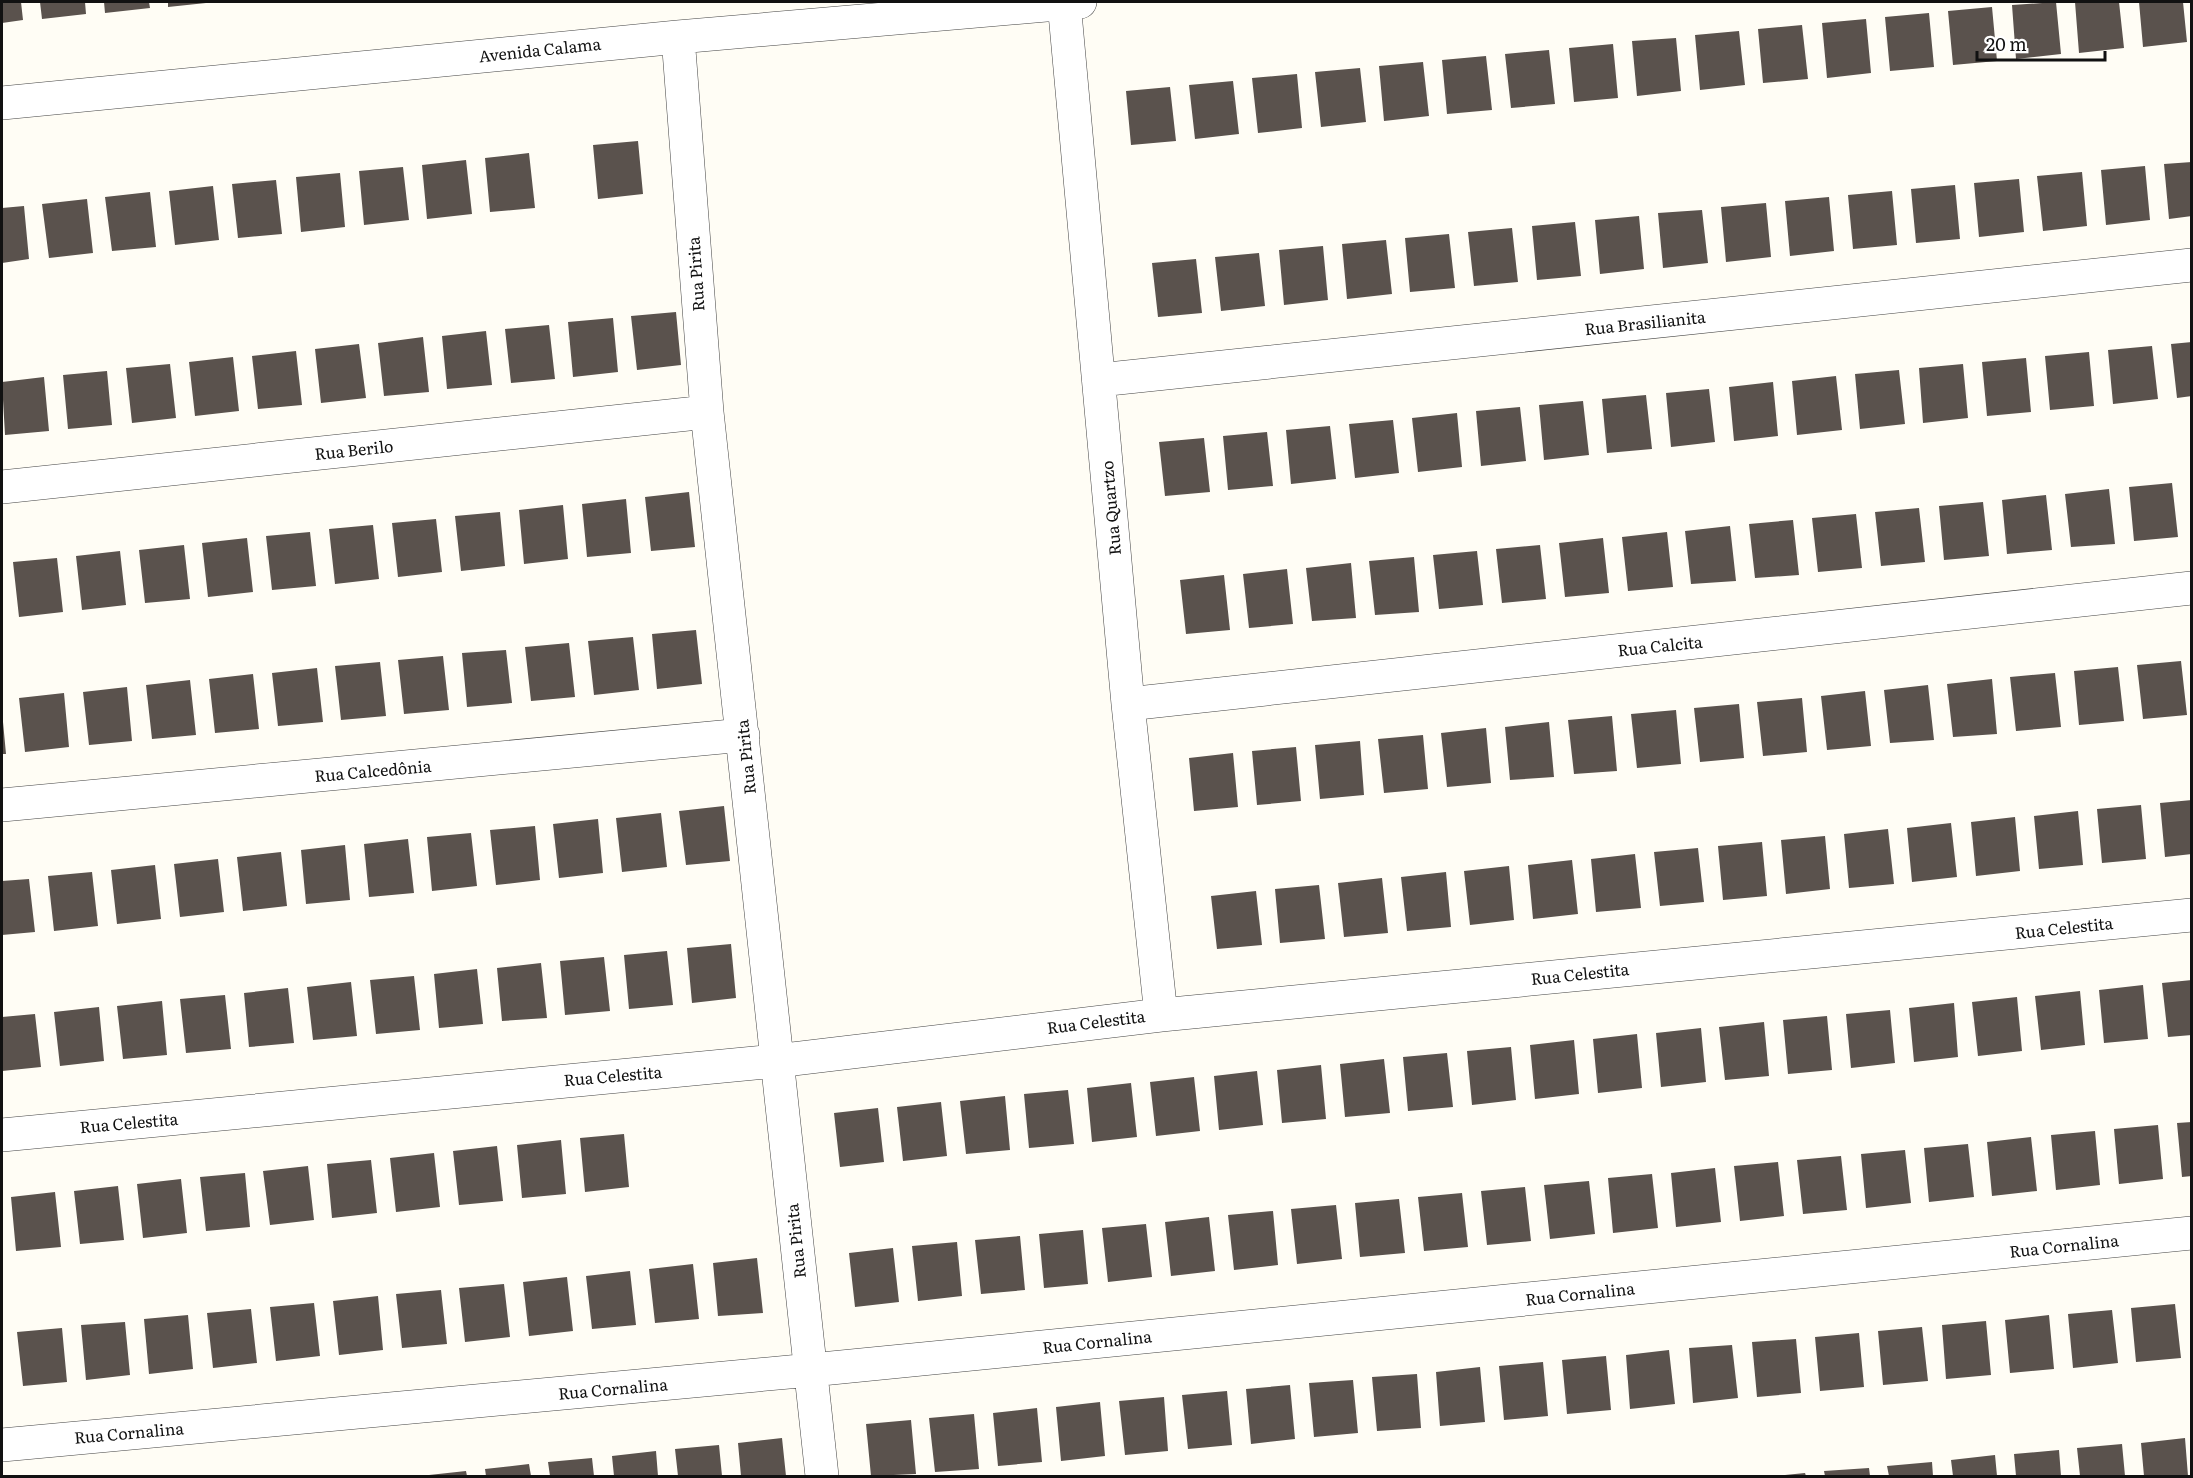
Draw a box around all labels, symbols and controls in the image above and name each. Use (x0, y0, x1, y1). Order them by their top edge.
scale bar (1977, 24, 2104, 62)
text: 20 m (1986, 30, 2027, 57)
street label: Avenida Calama (478, 31, 603, 67)
street label: Rua Pirita (680, 235, 710, 312)
street label: Rua Brasilianita (1583, 304, 1707, 340)
street label: Rua Berilo (313, 433, 394, 465)
street label: Rua Quartzo (1094, 460, 1126, 556)
street label: Rua Calcita (1616, 629, 1704, 661)
street label: Rua Pirita (729, 718, 761, 796)
street label: Rua Calcedônia (313, 753, 433, 787)
street label: Rua Celestita (2014, 910, 2115, 944)
street label: Rua Celestita (1530, 956, 1631, 990)
street label: Rua Celestita (1045, 1003, 1147, 1039)
street label: Rua Celestita (563, 1059, 663, 1091)
street label: Rua Celestita (79, 1106, 179, 1138)
street label: Rua Pirita (779, 1202, 811, 1280)
street label: Rua Cornalina (2008, 1227, 2120, 1263)
street label: Rua Cornalina (1524, 1275, 1636, 1311)
street label: Rua Cornalina (1041, 1323, 1153, 1359)
street label: Rua Cornalina (557, 1371, 669, 1405)
street label: Rua Cornalina (73, 1415, 185, 1449)

